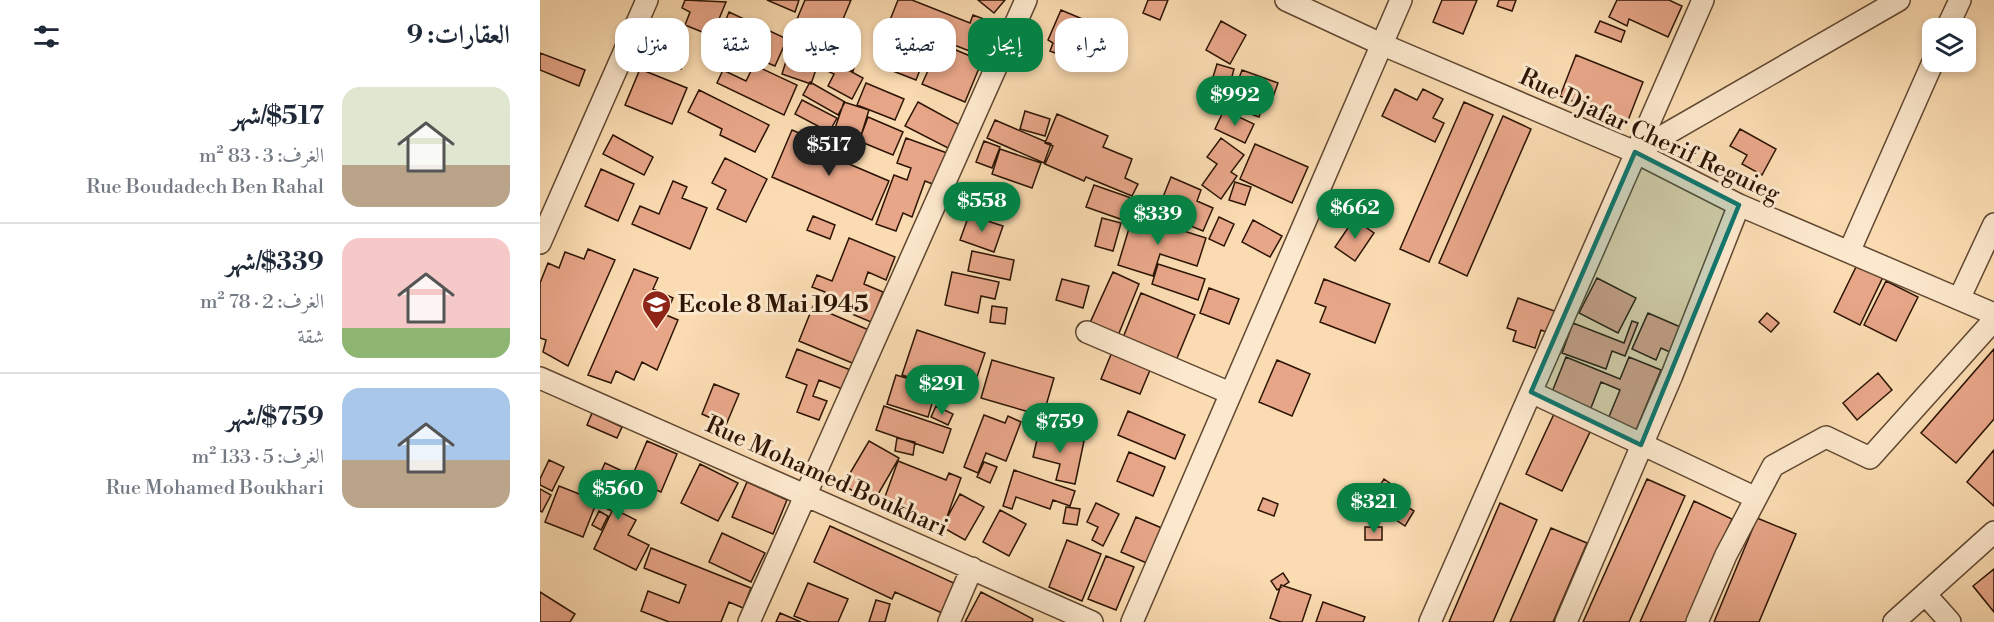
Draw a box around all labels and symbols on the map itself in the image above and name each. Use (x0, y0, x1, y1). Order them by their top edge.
street label: Rue Djafar Cherif Reguieg (1514, 62, 1785, 210)
pin: $992 (1199, 76, 1271, 127)
pin: $517 (793, 126, 865, 177)
pin: $558 (946, 182, 1018, 233)
pin: $662 (1319, 189, 1391, 240)
pin: $339 (1122, 195, 1194, 246)
school or university icon: Ecole 8 Mai 1945 (641, 288, 673, 330)
place label: Ecole 8 Mai 1945 (678, 290, 869, 320)
pin: $291 (906, 365, 978, 416)
pin: $759 (1024, 403, 1096, 454)
street label: Rue Mohamed Boukhari (701, 410, 952, 544)
pin: $560 (582, 470, 654, 521)
pin: $321 (1338, 483, 1410, 534)

